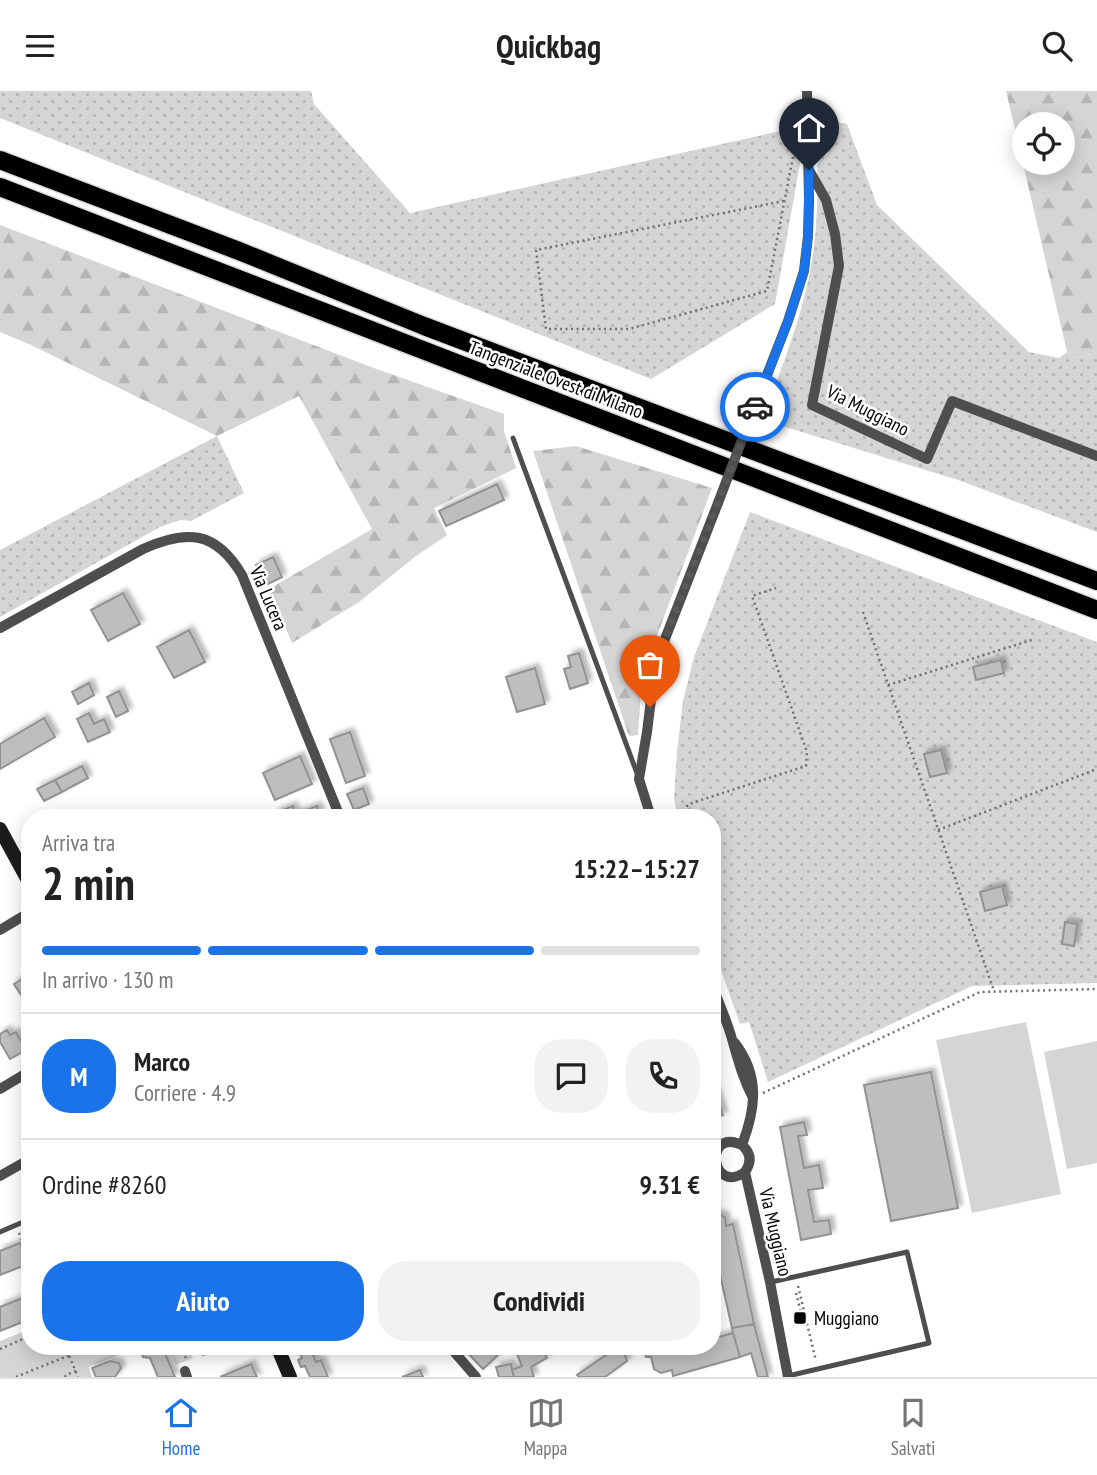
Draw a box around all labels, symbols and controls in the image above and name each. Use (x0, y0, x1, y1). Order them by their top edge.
text: Quickbag (496, 25, 601, 67)
icon: menu (21, 27, 59, 65)
icon: search (1038, 27, 1076, 65)
pin (779, 98, 839, 170)
icon: home (790, 109, 828, 147)
map controls (1012, 112, 1075, 175)
button: locate (1012, 112, 1075, 175)
street label: Tangenziale Ovest di Milano (466, 335, 646, 423)
courier (720, 372, 790, 442)
street label: Via Muggiano (822, 379, 913, 441)
icon: car (736, 388, 774, 426)
street label: Via Lucera (244, 561, 293, 634)
pin (620, 635, 680, 707)
icon: bag (631, 646, 669, 684)
text: Arriva tra (42, 828, 115, 857)
text: 15:22–15:27 (573, 852, 700, 885)
text: 2 min (42, 853, 135, 913)
text: In arrivo · 130 m (42, 965, 174, 994)
button: chat (534, 1039, 608, 1113)
button: phone (626, 1039, 700, 1113)
text: Marco (134, 1045, 190, 1078)
text: M (70, 1060, 88, 1093)
text: Corriere · 4.9 (134, 1078, 236, 1107)
text: Ordine #8260 (42, 1168, 166, 1201)
text: 9.31 € (639, 1168, 700, 1201)
street label: Via Muggiano (754, 1185, 798, 1278)
button: Aiuto (42, 1261, 364, 1341)
button: Condividi (378, 1261, 700, 1341)
place label: Muggiano (814, 1306, 879, 1330)
marker: Muggiano (792, 1310, 808, 1326)
tab: Home (162, 1394, 200, 1460)
tab: Mappa (524, 1394, 567, 1460)
tab: Salvati (891, 1394, 935, 1460)

